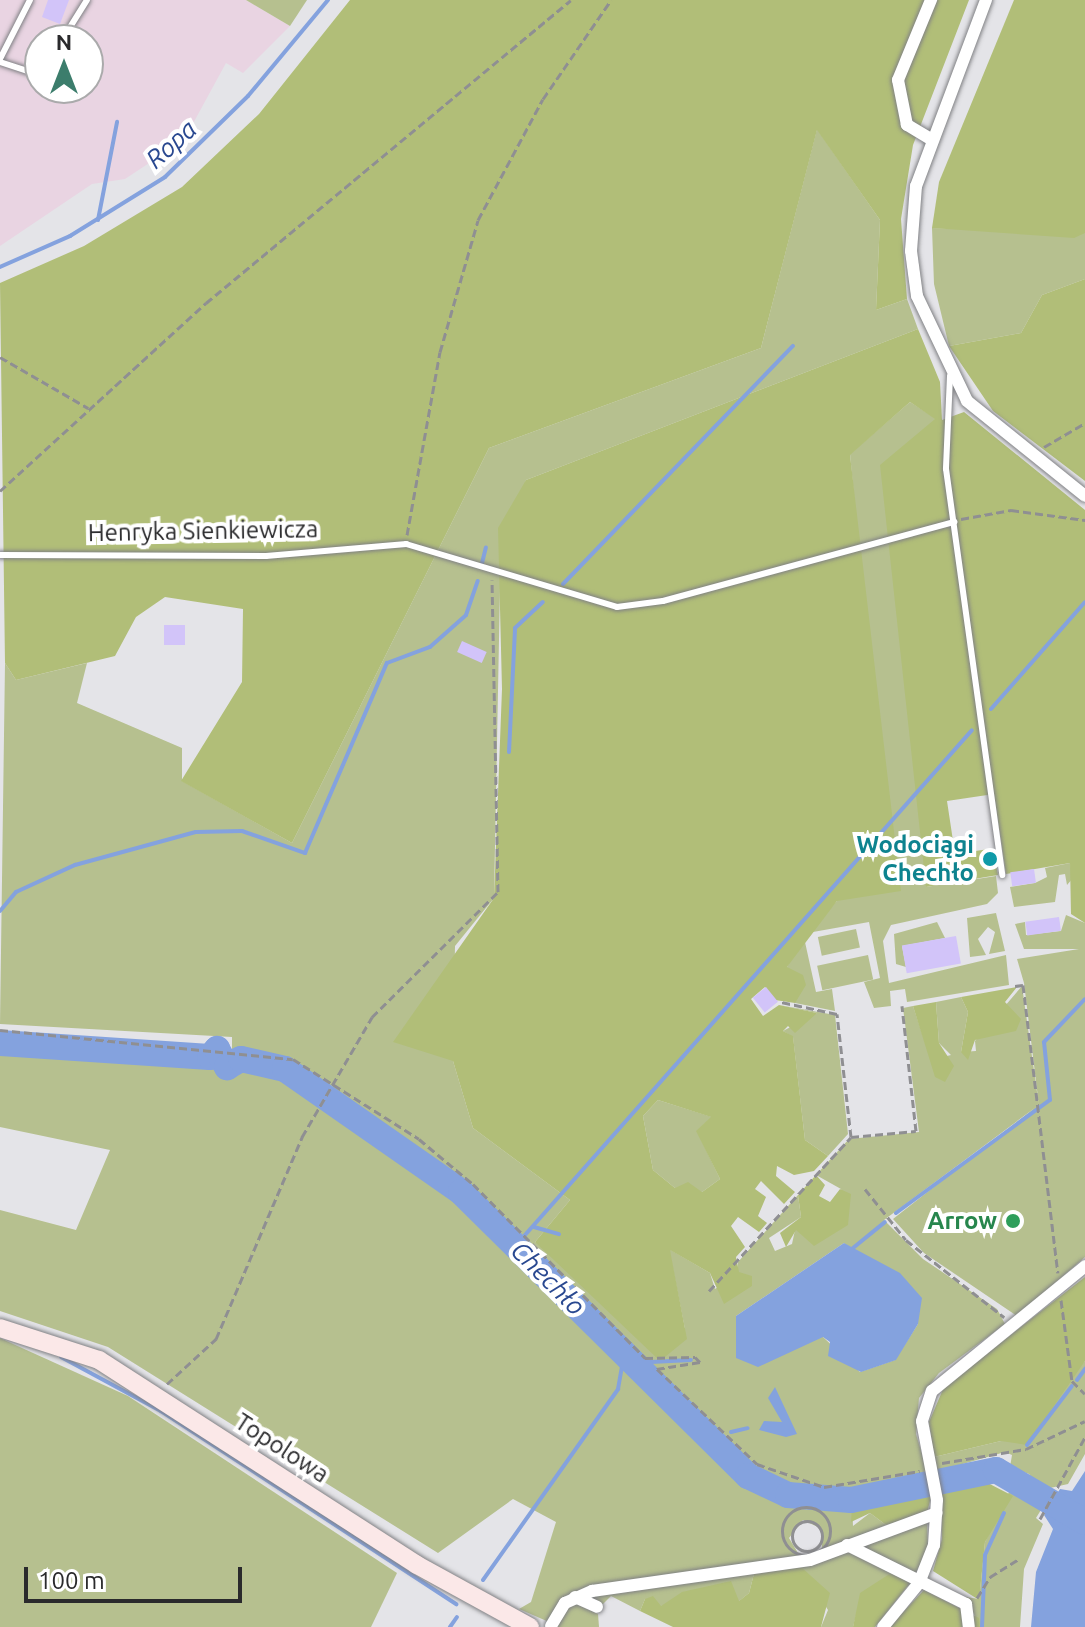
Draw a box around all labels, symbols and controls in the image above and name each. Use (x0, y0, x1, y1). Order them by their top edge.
north arrow (24, 24, 104, 104)
text: N (56, 29, 72, 54)
water label: Ropa (139, 113, 203, 175)
street label: Henryka Sienkiewicza (88, 515, 318, 547)
place label: Wodociągi Chechło (857, 831, 974, 887)
marker: Wodociągi Chechło (981, 850, 999, 868)
place label: Arrow (928, 1207, 997, 1235)
marker: Arrow (1004, 1212, 1022, 1230)
water label: Chechło (504, 1234, 592, 1322)
street label: Topolowa (230, 1407, 334, 1489)
scale bar (28, 1551, 246, 1601)
text: 100 m (38, 1567, 105, 1594)

